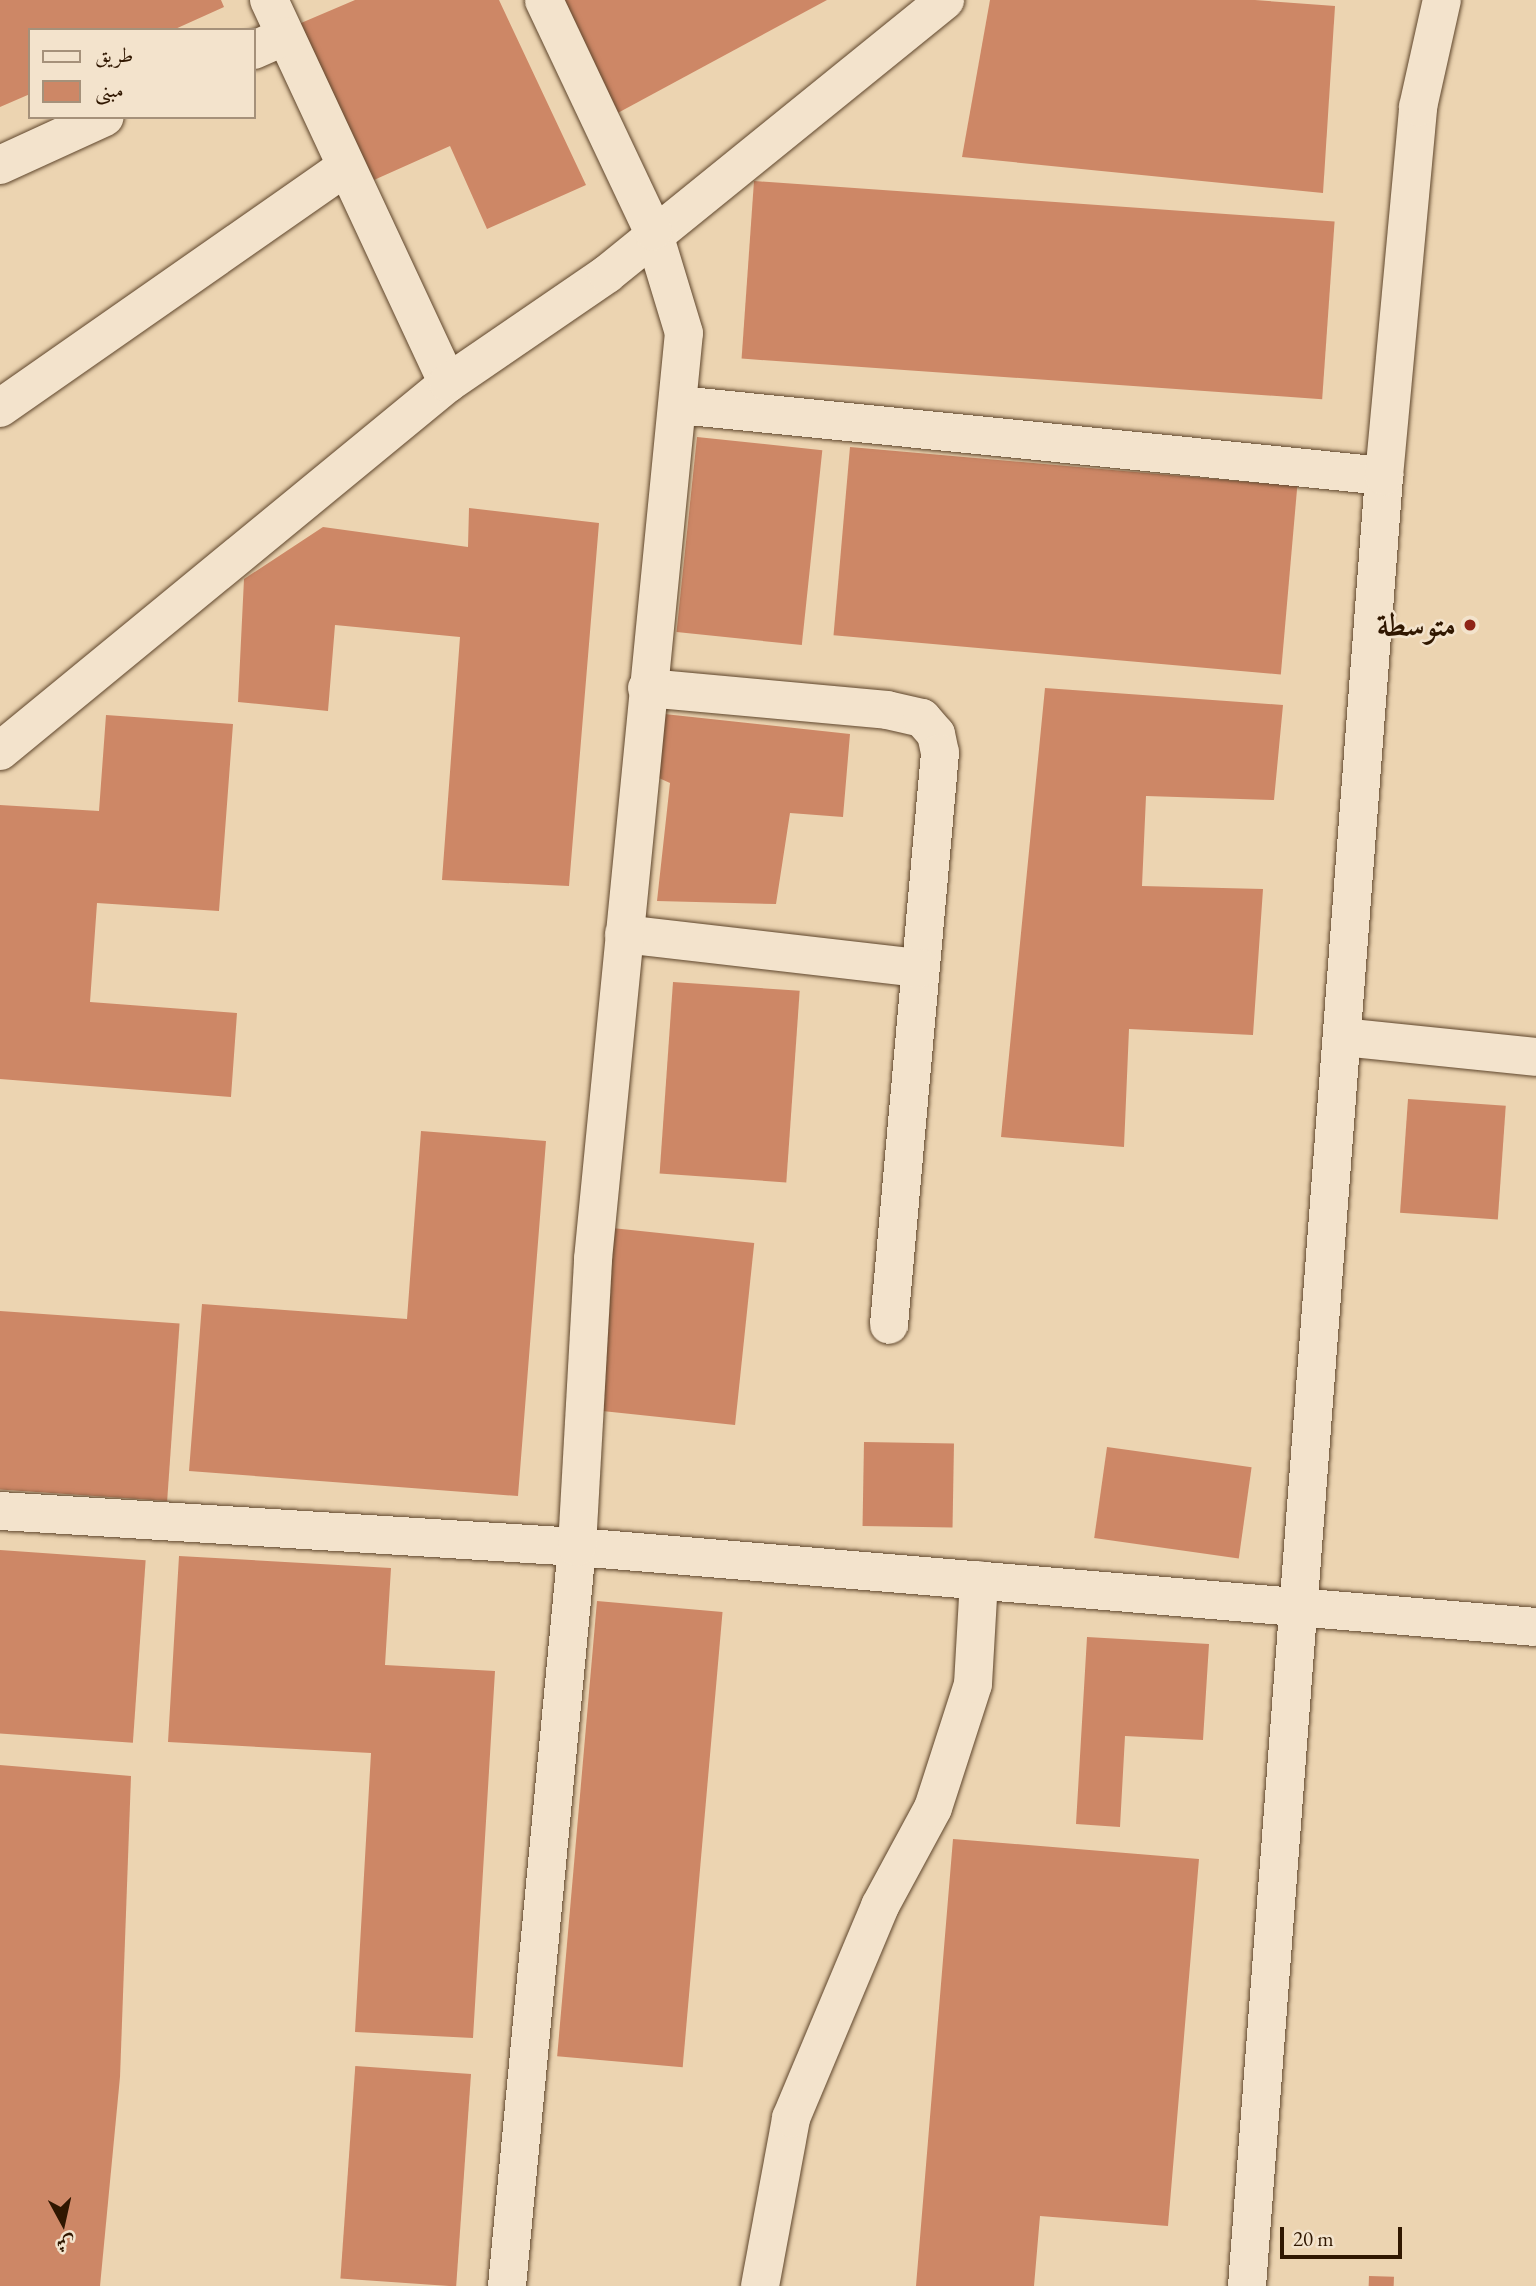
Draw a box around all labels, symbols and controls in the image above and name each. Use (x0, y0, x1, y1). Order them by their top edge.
legend (28, 28, 256, 119)
text: طريق (95, 41, 133, 68)
text: مبنى (95, 76, 124, 103)
place label: متوسطة (1377, 606, 1456, 644)
marker: متوسطة (1462, 617, 1478, 633)
north arrow (28, 2188, 98, 2258)
scale bar (1284, 2212, 1406, 2256)
text: 20 m (1293, 2225, 1334, 2252)
text: ش (55, 2231, 77, 2258)

